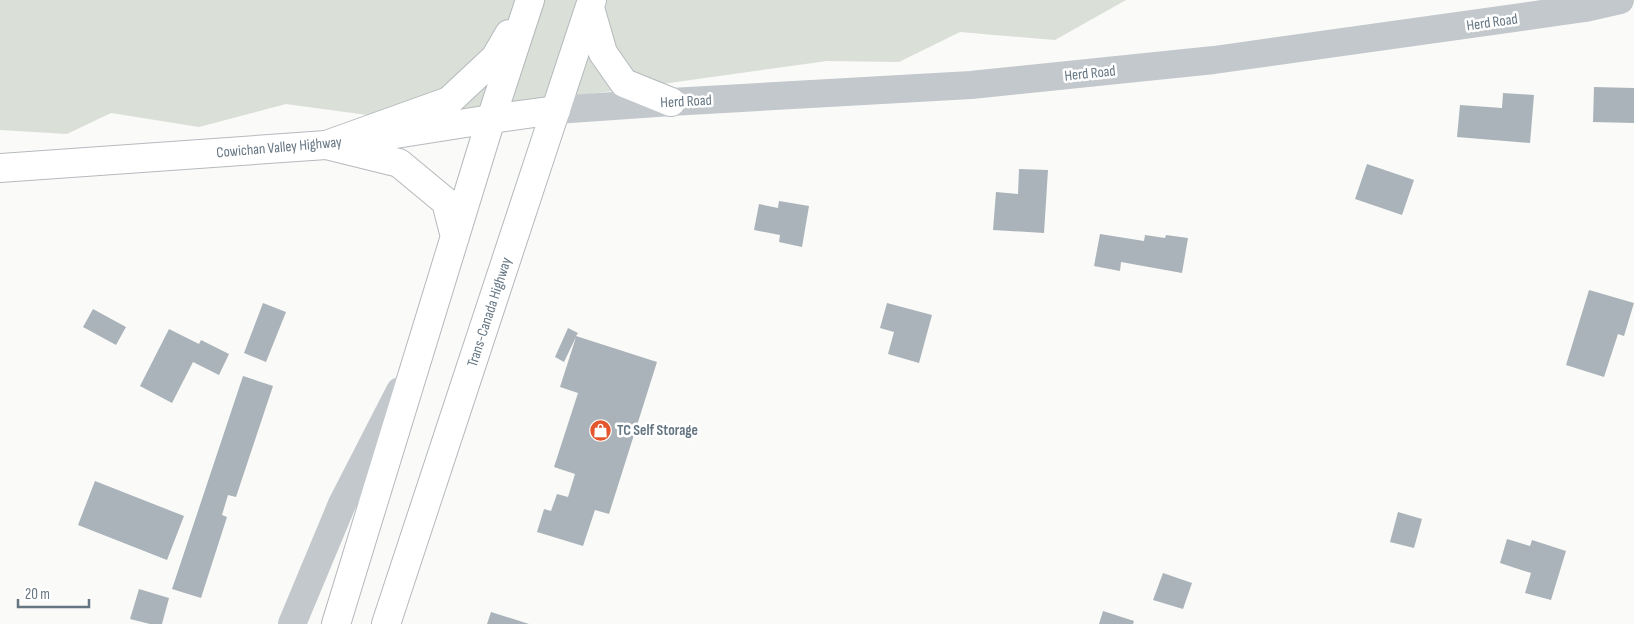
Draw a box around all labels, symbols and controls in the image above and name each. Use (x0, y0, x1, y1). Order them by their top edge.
street label: Herd Road (1465, 10, 1519, 35)
street label: Herd Road (1064, 61, 1117, 86)
street label: Herd Road (660, 91, 712, 112)
street label: Cowichan Valley Highway (216, 133, 343, 162)
street label: Trans-Canada Highway (463, 255, 516, 369)
shop icon: TC Self Storage (589, 418, 613, 442)
place label: TC Self Storage (617, 421, 698, 440)
scale bar (18, 576, 89, 608)
text: 20 m (25, 585, 50, 604)

